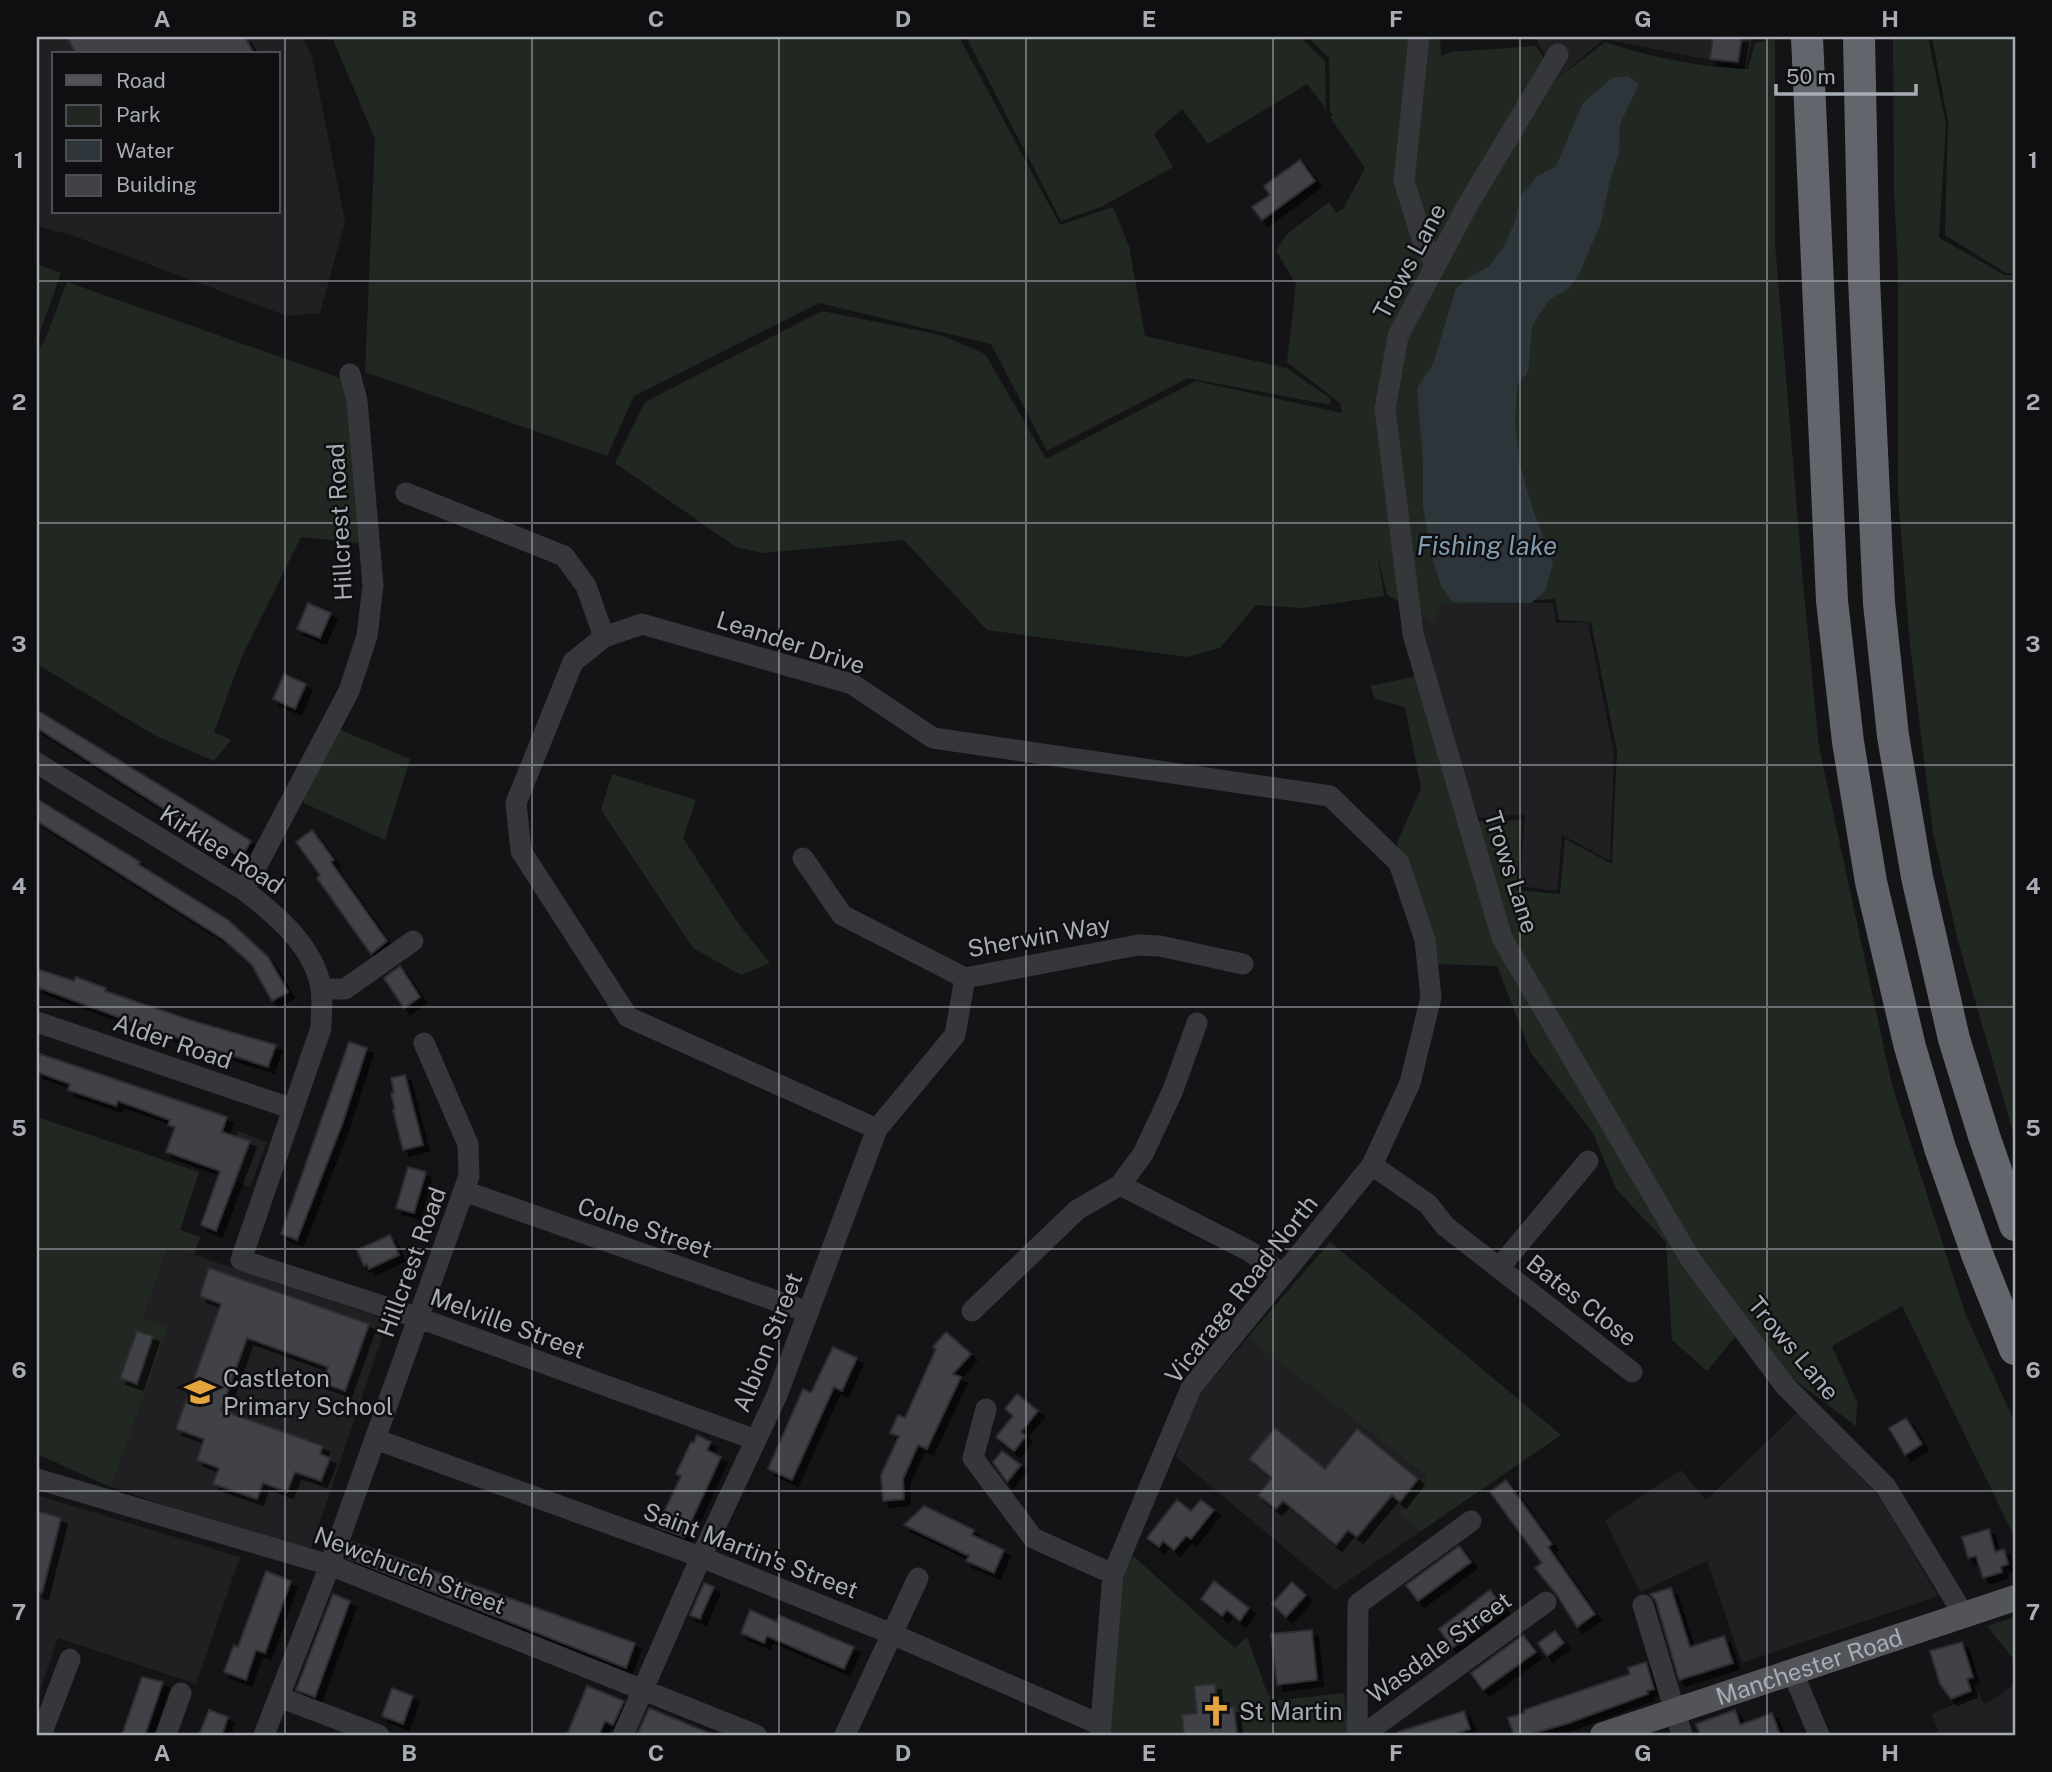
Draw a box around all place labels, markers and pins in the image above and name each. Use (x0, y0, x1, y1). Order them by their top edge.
place label: Castleton Primary School (223, 1364, 393, 1420)
school or university icon: Castleton Primary School (183, 1375, 217, 1409)
church icon: St Martin (1199, 1694, 1233, 1728)
place label: St Martin (1239, 1697, 1343, 1725)

